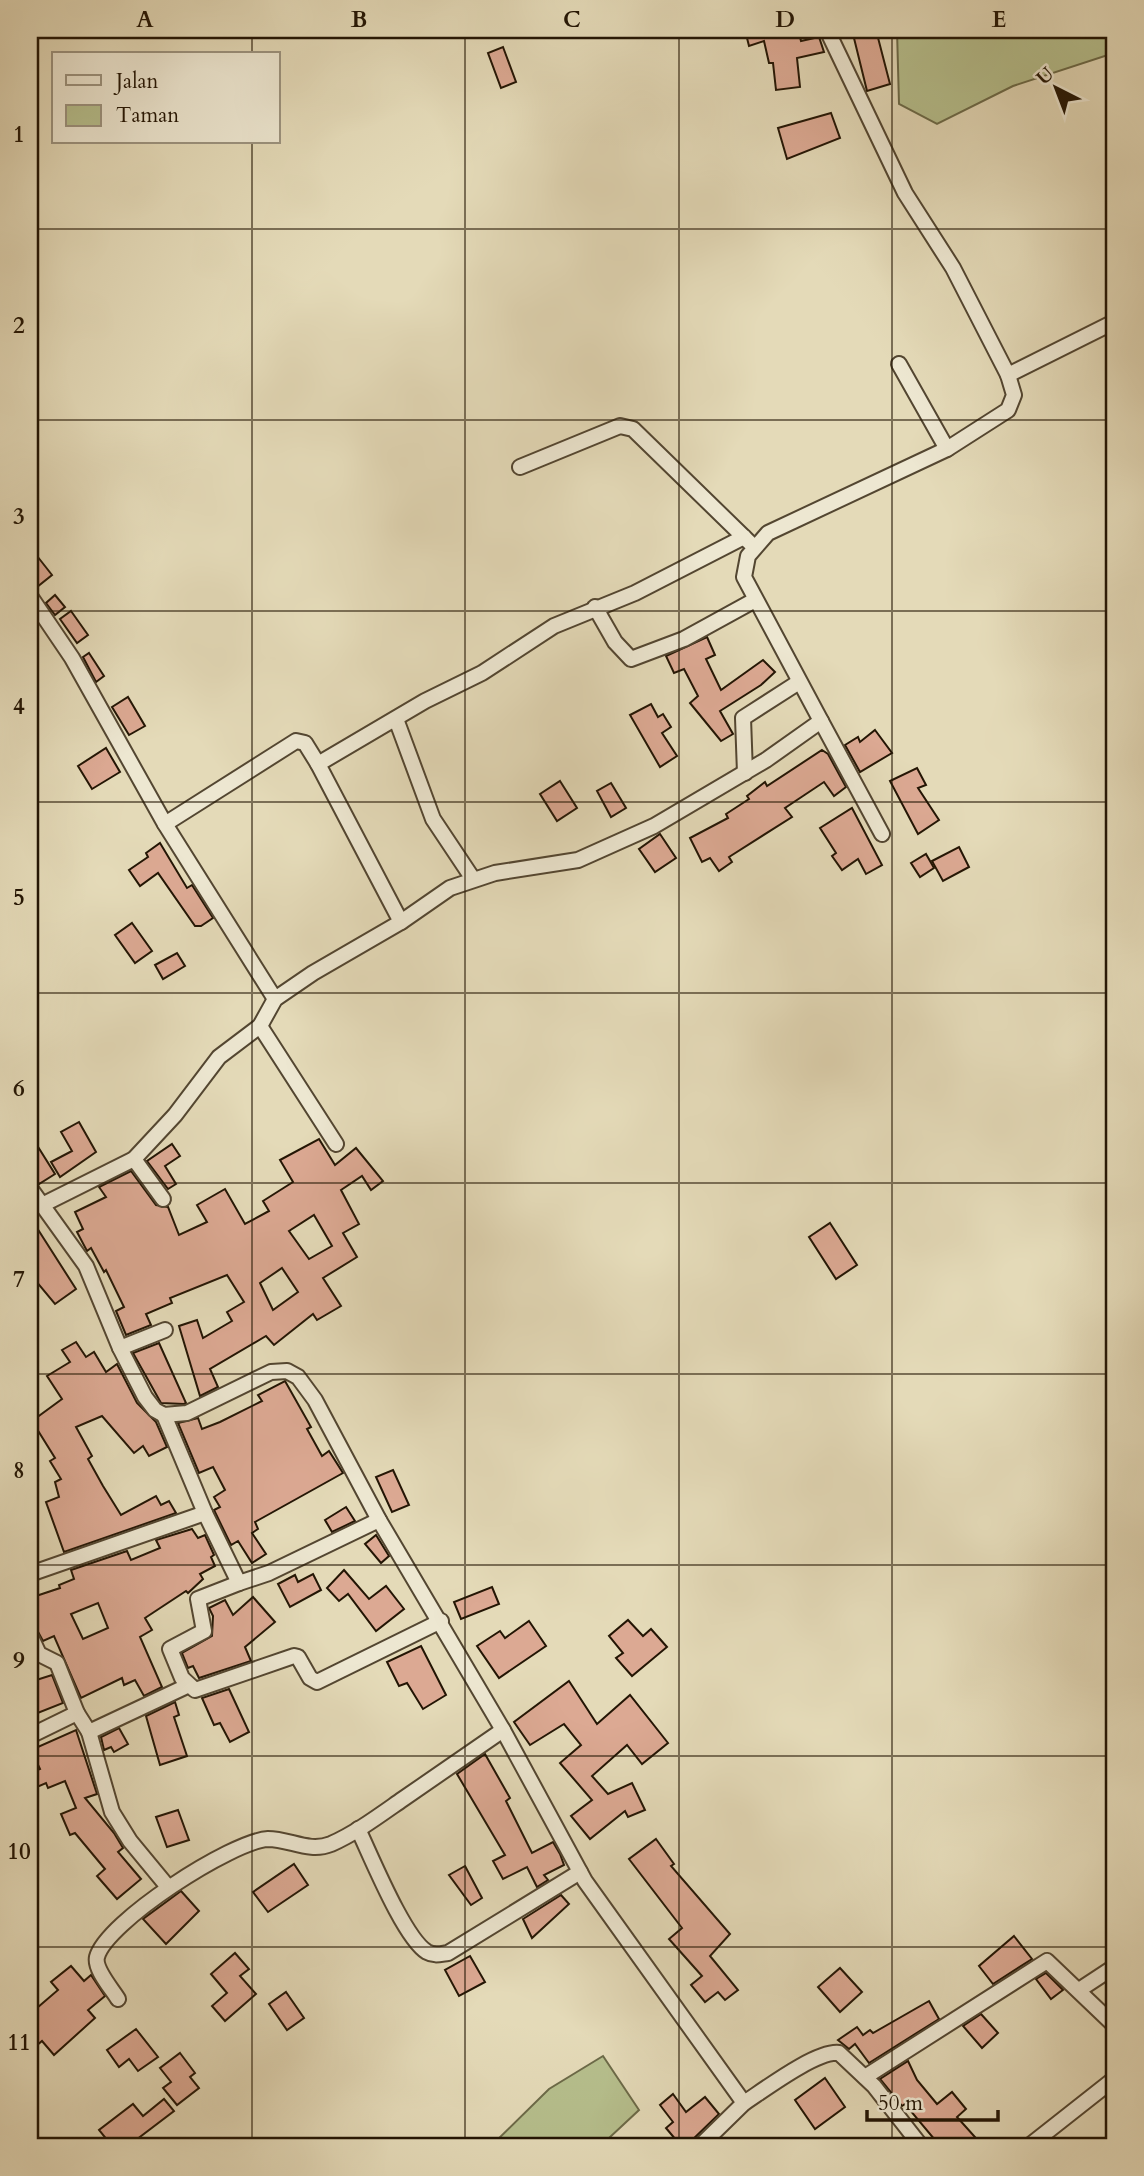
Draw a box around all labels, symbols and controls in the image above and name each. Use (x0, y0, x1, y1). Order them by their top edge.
text: A (136, 4, 154, 35)
text: B (351, 4, 367, 35)
text: C (563, 4, 581, 35)
text: D (775, 4, 795, 35)
text: E (992, 4, 1006, 35)
legend (52, 52, 280, 144)
north arrow (1021, 52, 1092, 122)
text: U (1031, 61, 1060, 91)
text: Jalan (113, 67, 159, 96)
text: Taman (116, 101, 179, 130)
text: 1 (13, 119, 25, 150)
text: 2 (13, 310, 25, 341)
text: 3 (13, 501, 25, 532)
text: 4 (13, 691, 25, 722)
text: 5 (13, 882, 25, 913)
text: 6 (13, 1073, 25, 1104)
text: 7 (13, 1264, 25, 1295)
text: 8 (13, 1455, 25, 1486)
text: 9 (13, 1645, 25, 1676)
text: 10 (7, 1836, 31, 1867)
text: 11 (7, 2027, 31, 2058)
scale bar (867, 2078, 999, 2122)
text: 50 m (878, 2089, 923, 2118)

